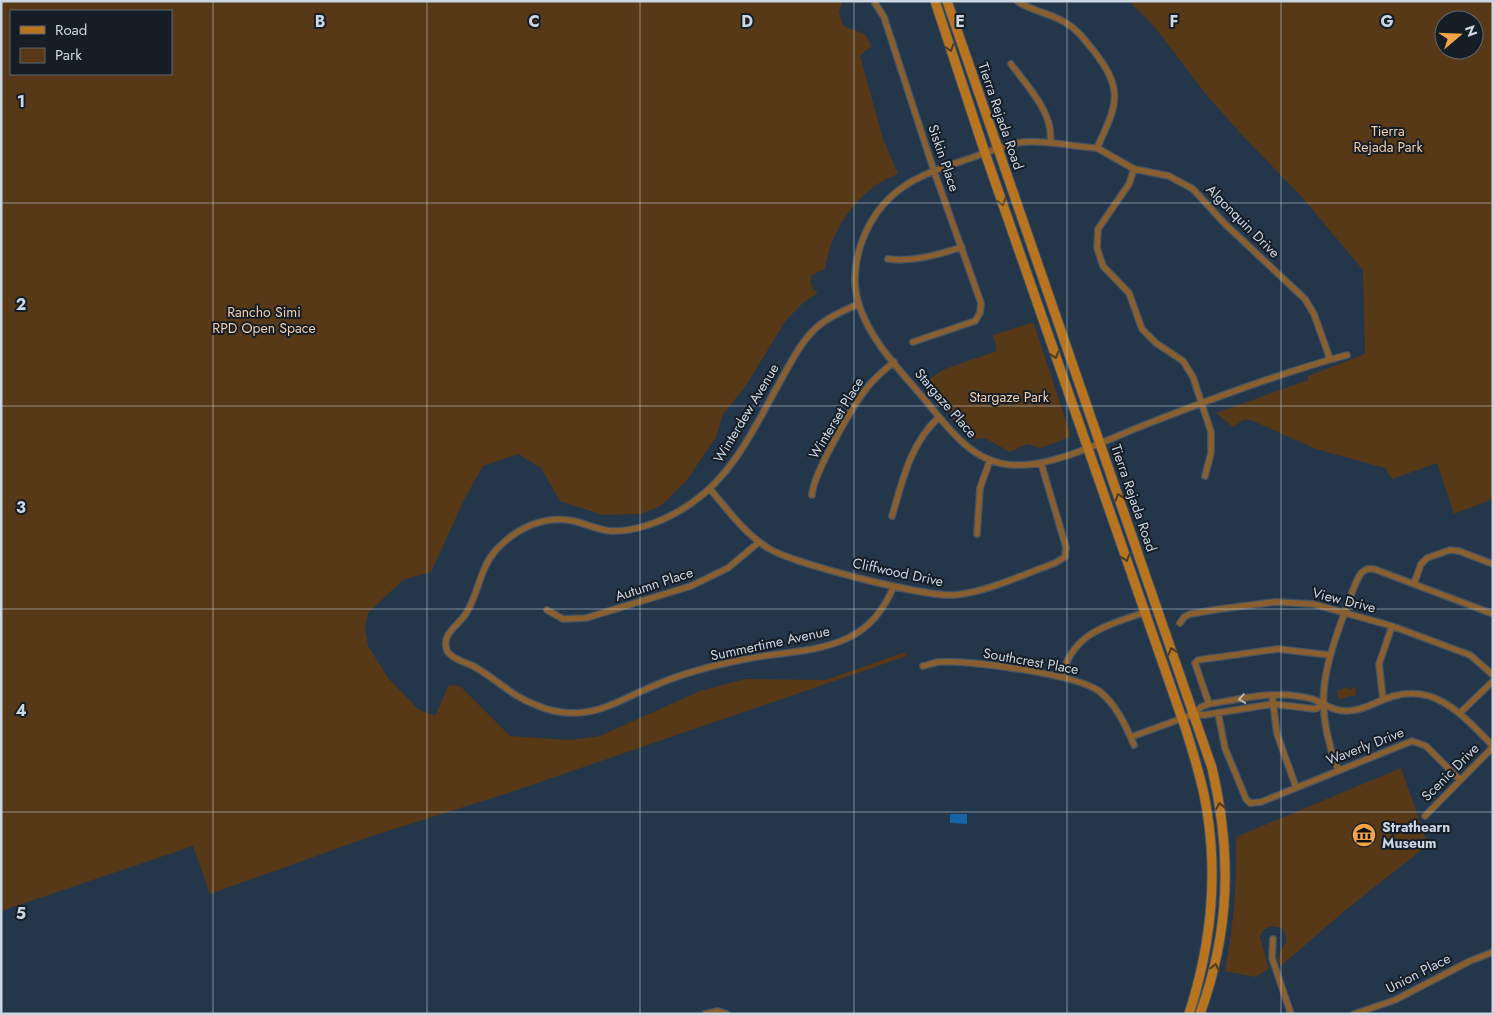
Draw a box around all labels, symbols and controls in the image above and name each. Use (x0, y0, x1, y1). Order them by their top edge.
legend (10, 10, 172, 75)
text: B (315, 10, 325, 33)
text: C (528, 10, 540, 33)
text: D (741, 10, 753, 33)
text: E (955, 10, 965, 33)
text: F (1170, 10, 1178, 33)
text: G (1380, 10, 1394, 33)
north arrow (1434, 10, 1484, 60)
text: Road (55, 19, 87, 41)
text: N (1460, 22, 1483, 39)
one-way arrow (945, 43, 955, 51)
text: Park (55, 44, 82, 66)
street label: Tierra Rejada Road (973, 60, 1029, 172)
text: 1 (17, 90, 25, 113)
park label: Tierra Rejada Park (1353, 121, 1423, 157)
street label: Siskin Place (923, 122, 965, 194)
street label: Algonquin Drive (1202, 180, 1284, 262)
one-way arrow (996, 197, 1006, 205)
text: 2 (16, 293, 26, 316)
park label: Rancho Simi RPD Open Space (212, 302, 316, 338)
one-way arrow (1049, 350, 1059, 359)
street label: Winterdew Avenue (708, 360, 784, 466)
street label: Stargaze Place (910, 364, 982, 442)
street label: Winterset Place (804, 373, 868, 463)
park label: Stargaze Park (969, 387, 1050, 407)
street label: Tierra Rejada Road (1106, 442, 1162, 554)
one-way arrow (1115, 494, 1125, 502)
text: 3 (16, 496, 26, 519)
street label: Cliffwood Drive (851, 553, 945, 591)
one-way arrow (1120, 553, 1130, 562)
street label: Autumn Place (612, 562, 696, 606)
street label: View Drive (1310, 582, 1378, 618)
street label: Summertime Avenue (708, 621, 832, 665)
street label: Southcrest Place (982, 643, 1080, 679)
one-way arrow (1168, 647, 1178, 656)
one-way arrow (1237, 693, 1245, 704)
text: 4 (15, 699, 27, 722)
street label: Waverly Drive (1323, 722, 1407, 770)
street label: Scenic Drive (1417, 739, 1483, 805)
one-way arrow (1215, 802, 1225, 810)
place label: Strathearn Museum (1382, 817, 1450, 853)
museum icon: Strathearn Museum (1351, 822, 1377, 848)
text: 5 (16, 902, 26, 925)
street label: Union Place (1382, 948, 1454, 998)
one-way arrow (1209, 963, 1220, 972)

